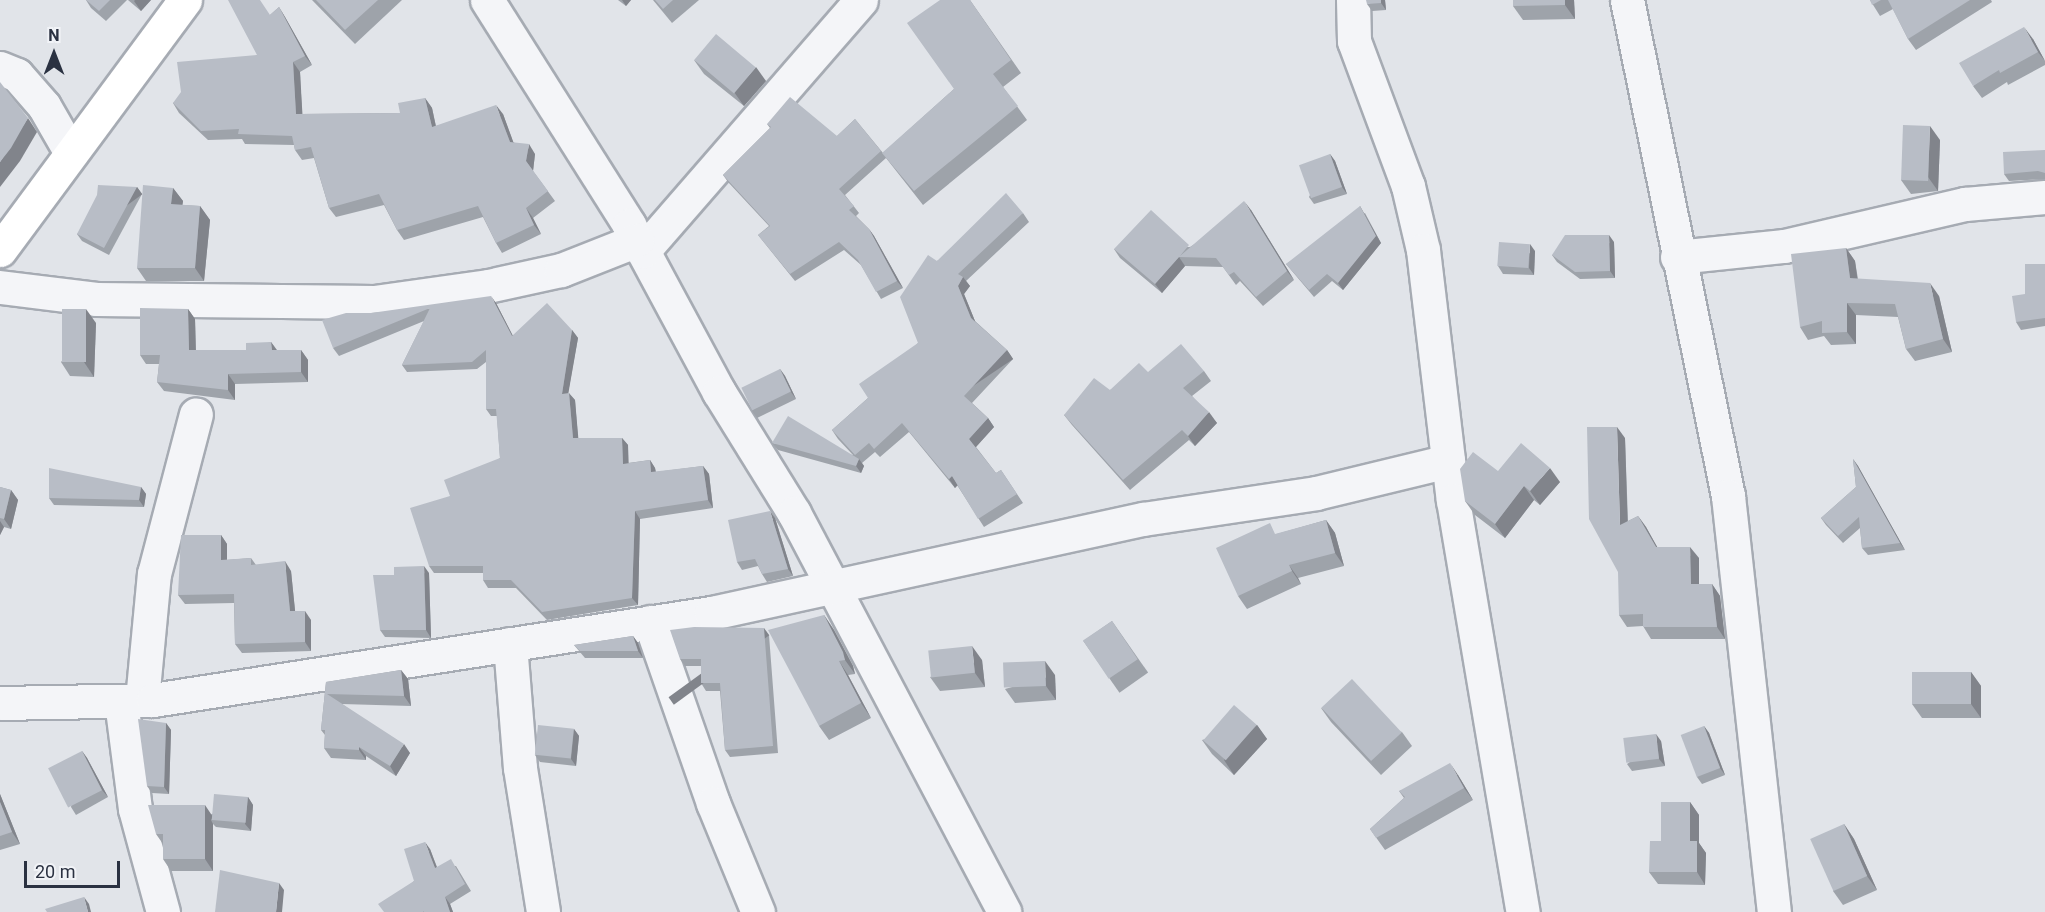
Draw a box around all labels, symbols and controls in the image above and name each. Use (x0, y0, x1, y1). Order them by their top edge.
north arrow (24, 24, 84, 84)
text: N (48, 26, 60, 45)
scale bar (27, 849, 123, 887)
text: 20 m (35, 861, 75, 882)

